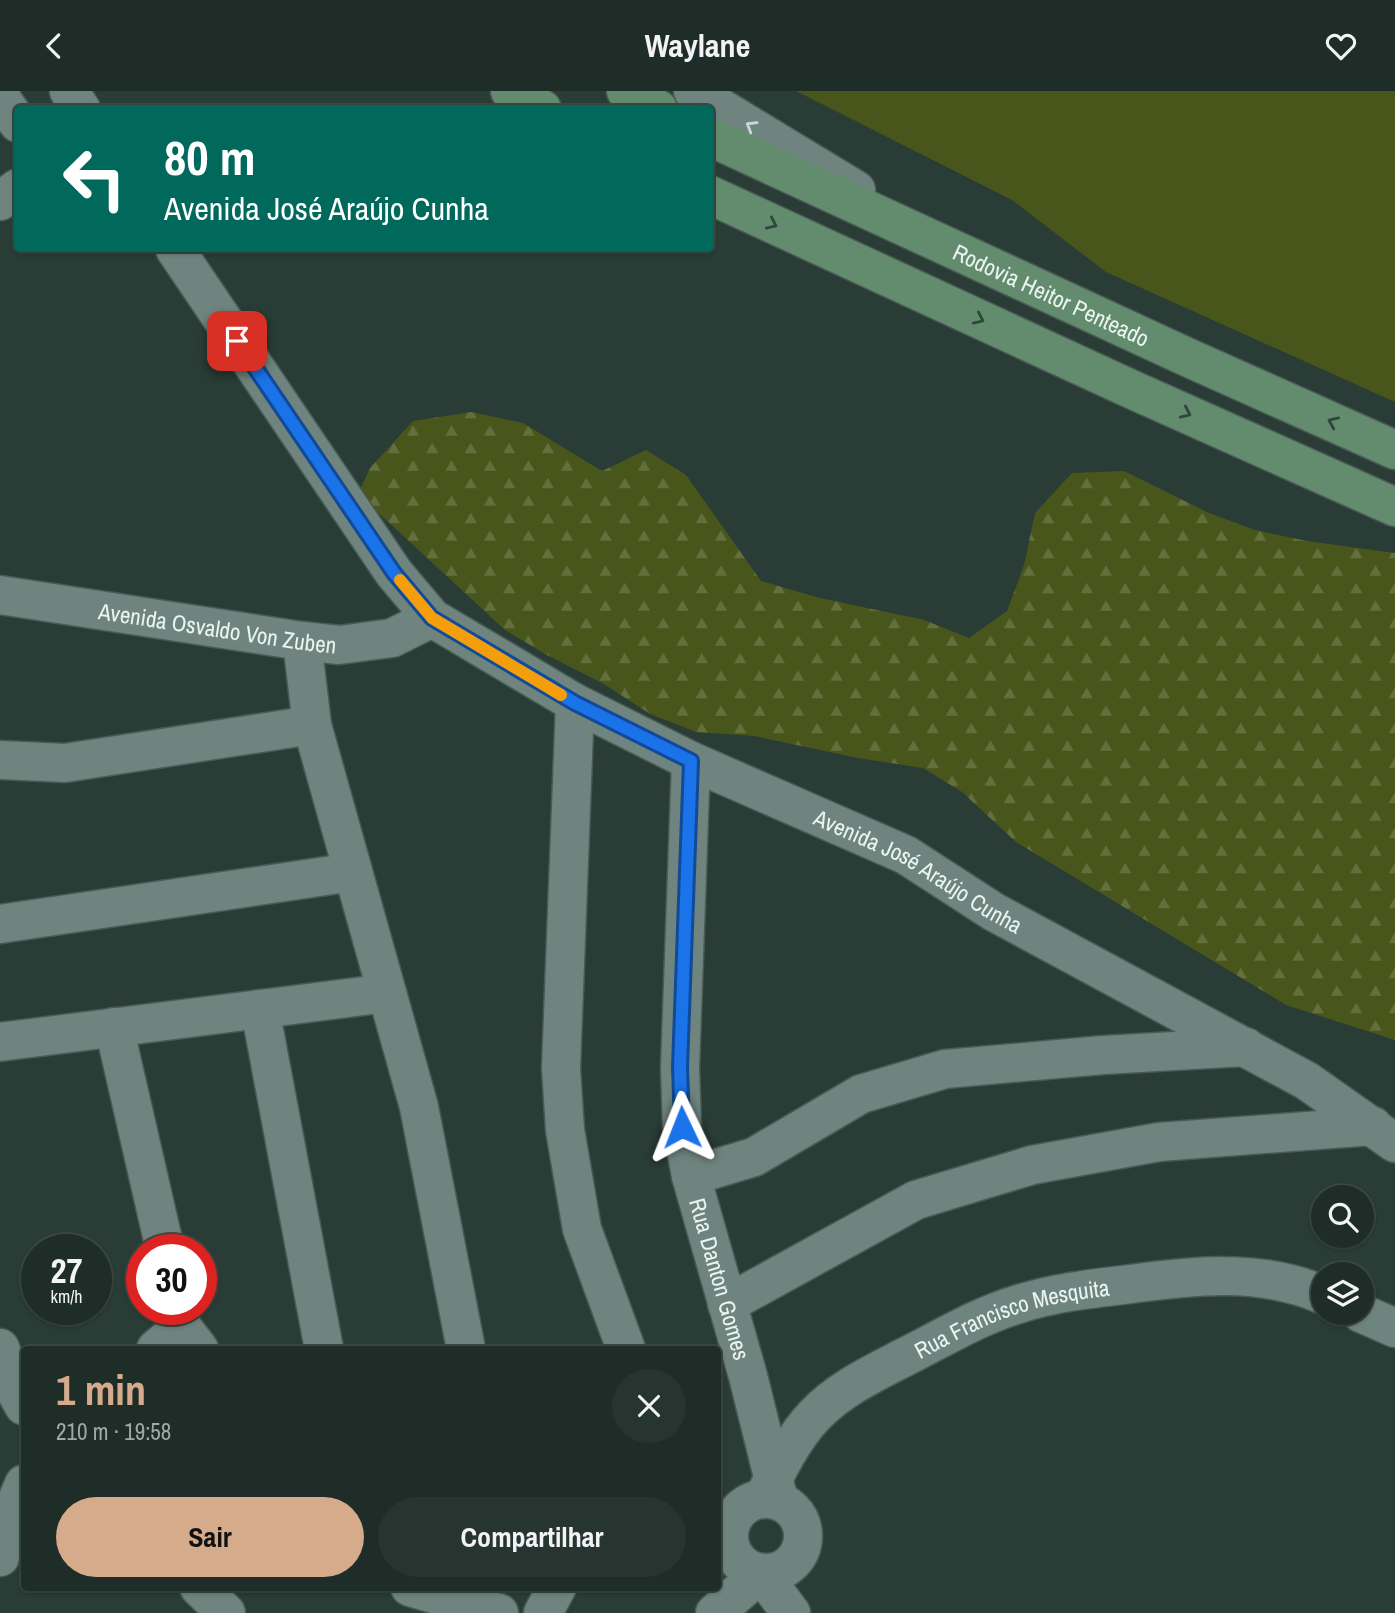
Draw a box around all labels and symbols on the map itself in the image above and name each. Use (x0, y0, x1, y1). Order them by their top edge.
one-way arrow (746, 122, 759, 135)
one-way arrow (765, 215, 778, 229)
street label: Rodovia Heitor Penteado (948, 236, 1155, 353)
pin (207, 311, 267, 371)
one-way arrow (972, 311, 984, 325)
one-way arrow (1179, 405, 1191, 419)
one-way arrow (1328, 416, 1340, 430)
street label: Avenida Osvaldo Von Zuben (96, 595, 338, 660)
street label: Avenida José Araújo Cunha (809, 801, 1029, 940)
position arrow (645, 1090, 719, 1164)
street label: Rua Danton Gomes (683, 1194, 758, 1363)
speed limit sign: 30 (126, 1234, 217, 1325)
street label: Rua Francisco Mesquita (908, 1271, 1111, 1365)

